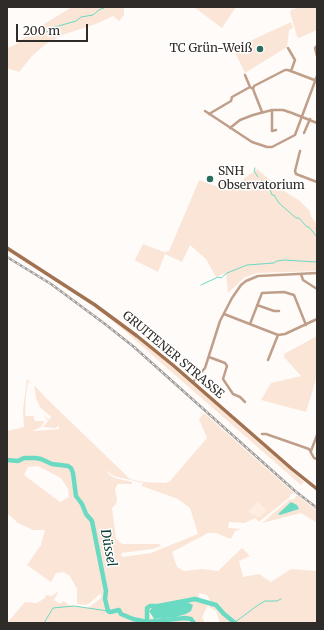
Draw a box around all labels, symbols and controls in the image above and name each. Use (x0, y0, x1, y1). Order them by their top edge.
scale bar (18, 16, 90, 42)
text: 200 m (23, 23, 60, 38)
place label: TC Grün-Weiß (169, 42, 252, 56)
marker: TC Grün-Weiß (255, 44, 265, 54)
place label: SNH Observatorium (218, 165, 305, 193)
marker: SNH Observatorium (205, 174, 215, 184)
street label: GRUITENER STRASSE (119, 308, 227, 402)
water label: Düssel (97, 528, 119, 568)

